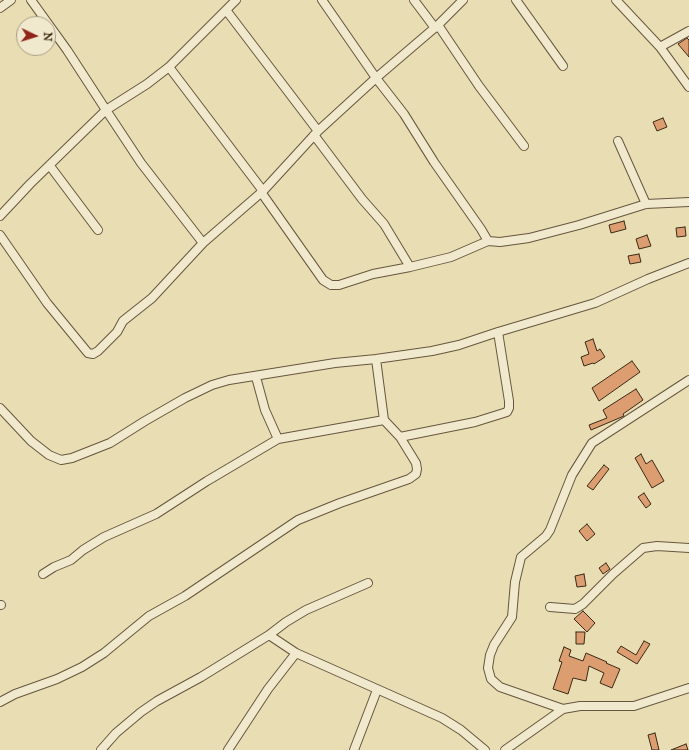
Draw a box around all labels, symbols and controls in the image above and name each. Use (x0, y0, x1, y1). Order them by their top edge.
north arrow (16, 16, 56, 56)
text: N (41, 32, 54, 42)

